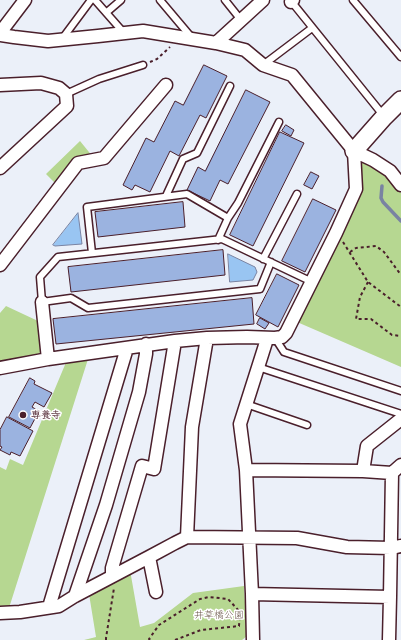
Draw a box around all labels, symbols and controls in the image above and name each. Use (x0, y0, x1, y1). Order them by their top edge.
place label: 専養寺 (31, 409, 61, 421)
marker: 専養寺 (18, 410, 28, 420)
park label: 井草橋公園 (194, 609, 244, 621)

